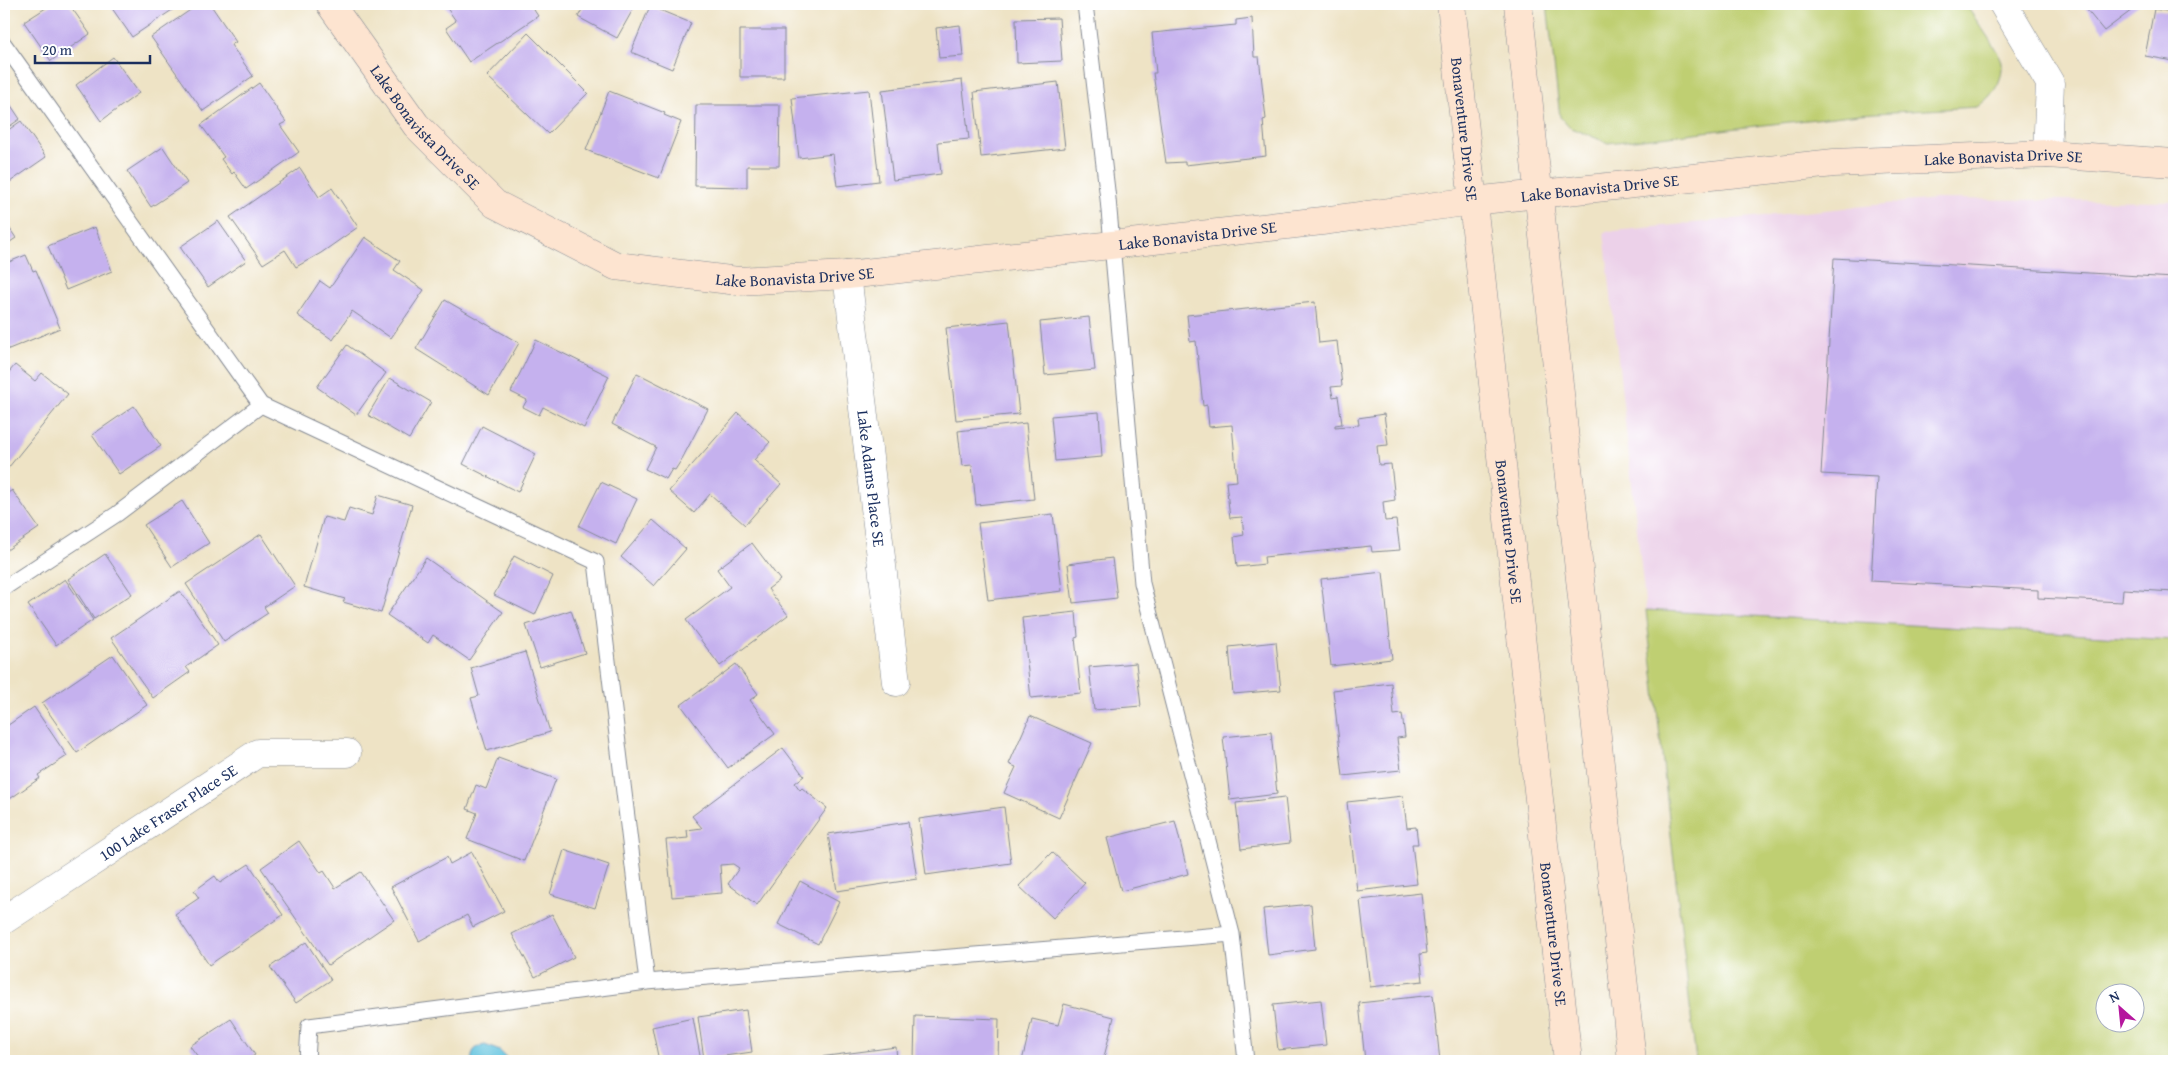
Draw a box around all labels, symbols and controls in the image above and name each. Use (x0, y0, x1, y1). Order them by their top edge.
scale bar (35, 32, 150, 64)
text: 20 m (42, 39, 73, 60)
street label: Bonaventure Drive SE (1445, 56, 1485, 202)
street label: Lake Bonavista Drive SE (365, 60, 486, 195)
street label: Lake Bonavista Drive SE (1923, 142, 2083, 171)
street label: Lake Bonavista Drive SE (1520, 167, 1680, 208)
street label: Lake Bonavista Drive SE (1117, 214, 1278, 256)
street label: Lake Bonavista Drive SE (714, 260, 875, 293)
street label: Lake Adams Place SE (851, 409, 892, 548)
street label: Bonaventure Drive SE (1490, 459, 1529, 605)
street label: 100 Lake Fraser Place SE (94, 758, 242, 867)
street label: Bonaventure Drive SE (1534, 861, 1574, 1008)
north arrow (2096, 982, 2146, 1032)
text: N (2105, 985, 2123, 1007)

